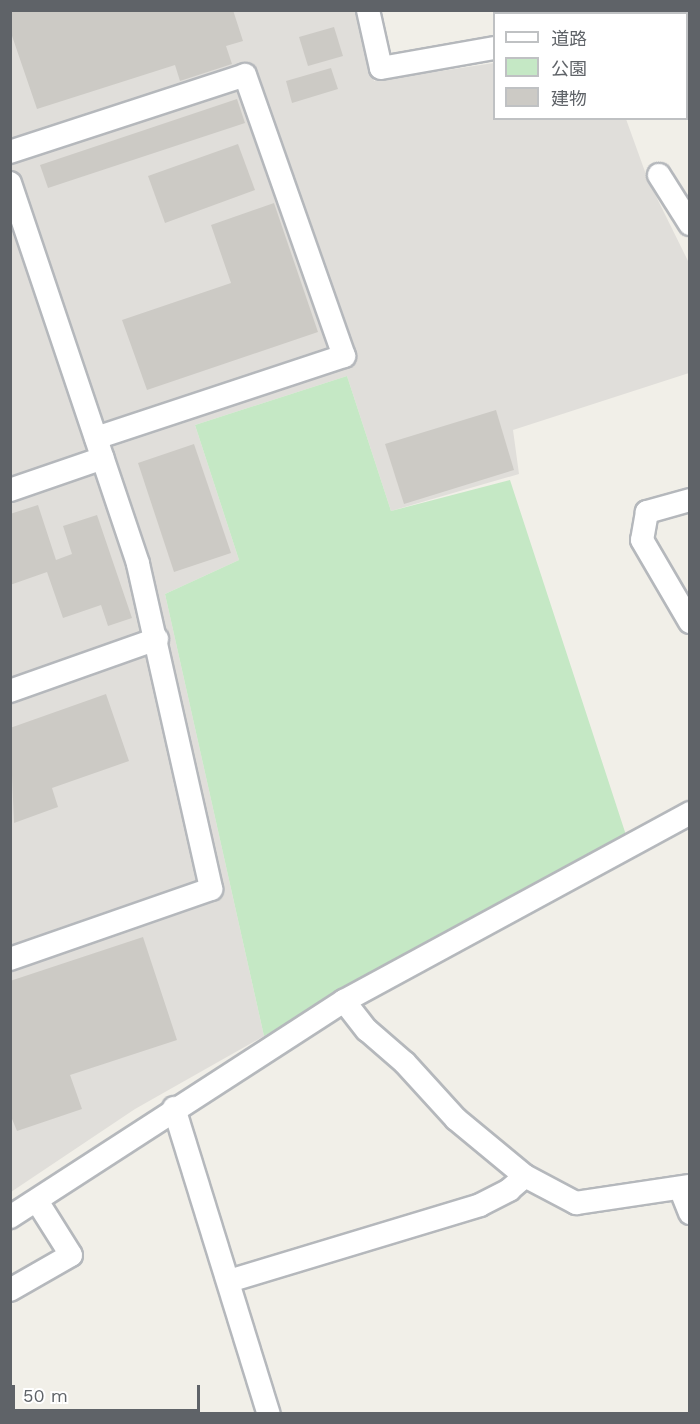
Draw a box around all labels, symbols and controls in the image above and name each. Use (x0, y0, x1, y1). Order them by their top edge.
legend (493, 12, 688, 120)
text: 道路 (551, 28, 587, 49)
text: 公園 (551, 58, 587, 79)
text: 建物 (551, 88, 587, 109)
scale bar (15, 1373, 202, 1411)
text: 50 m (23, 1385, 68, 1406)

